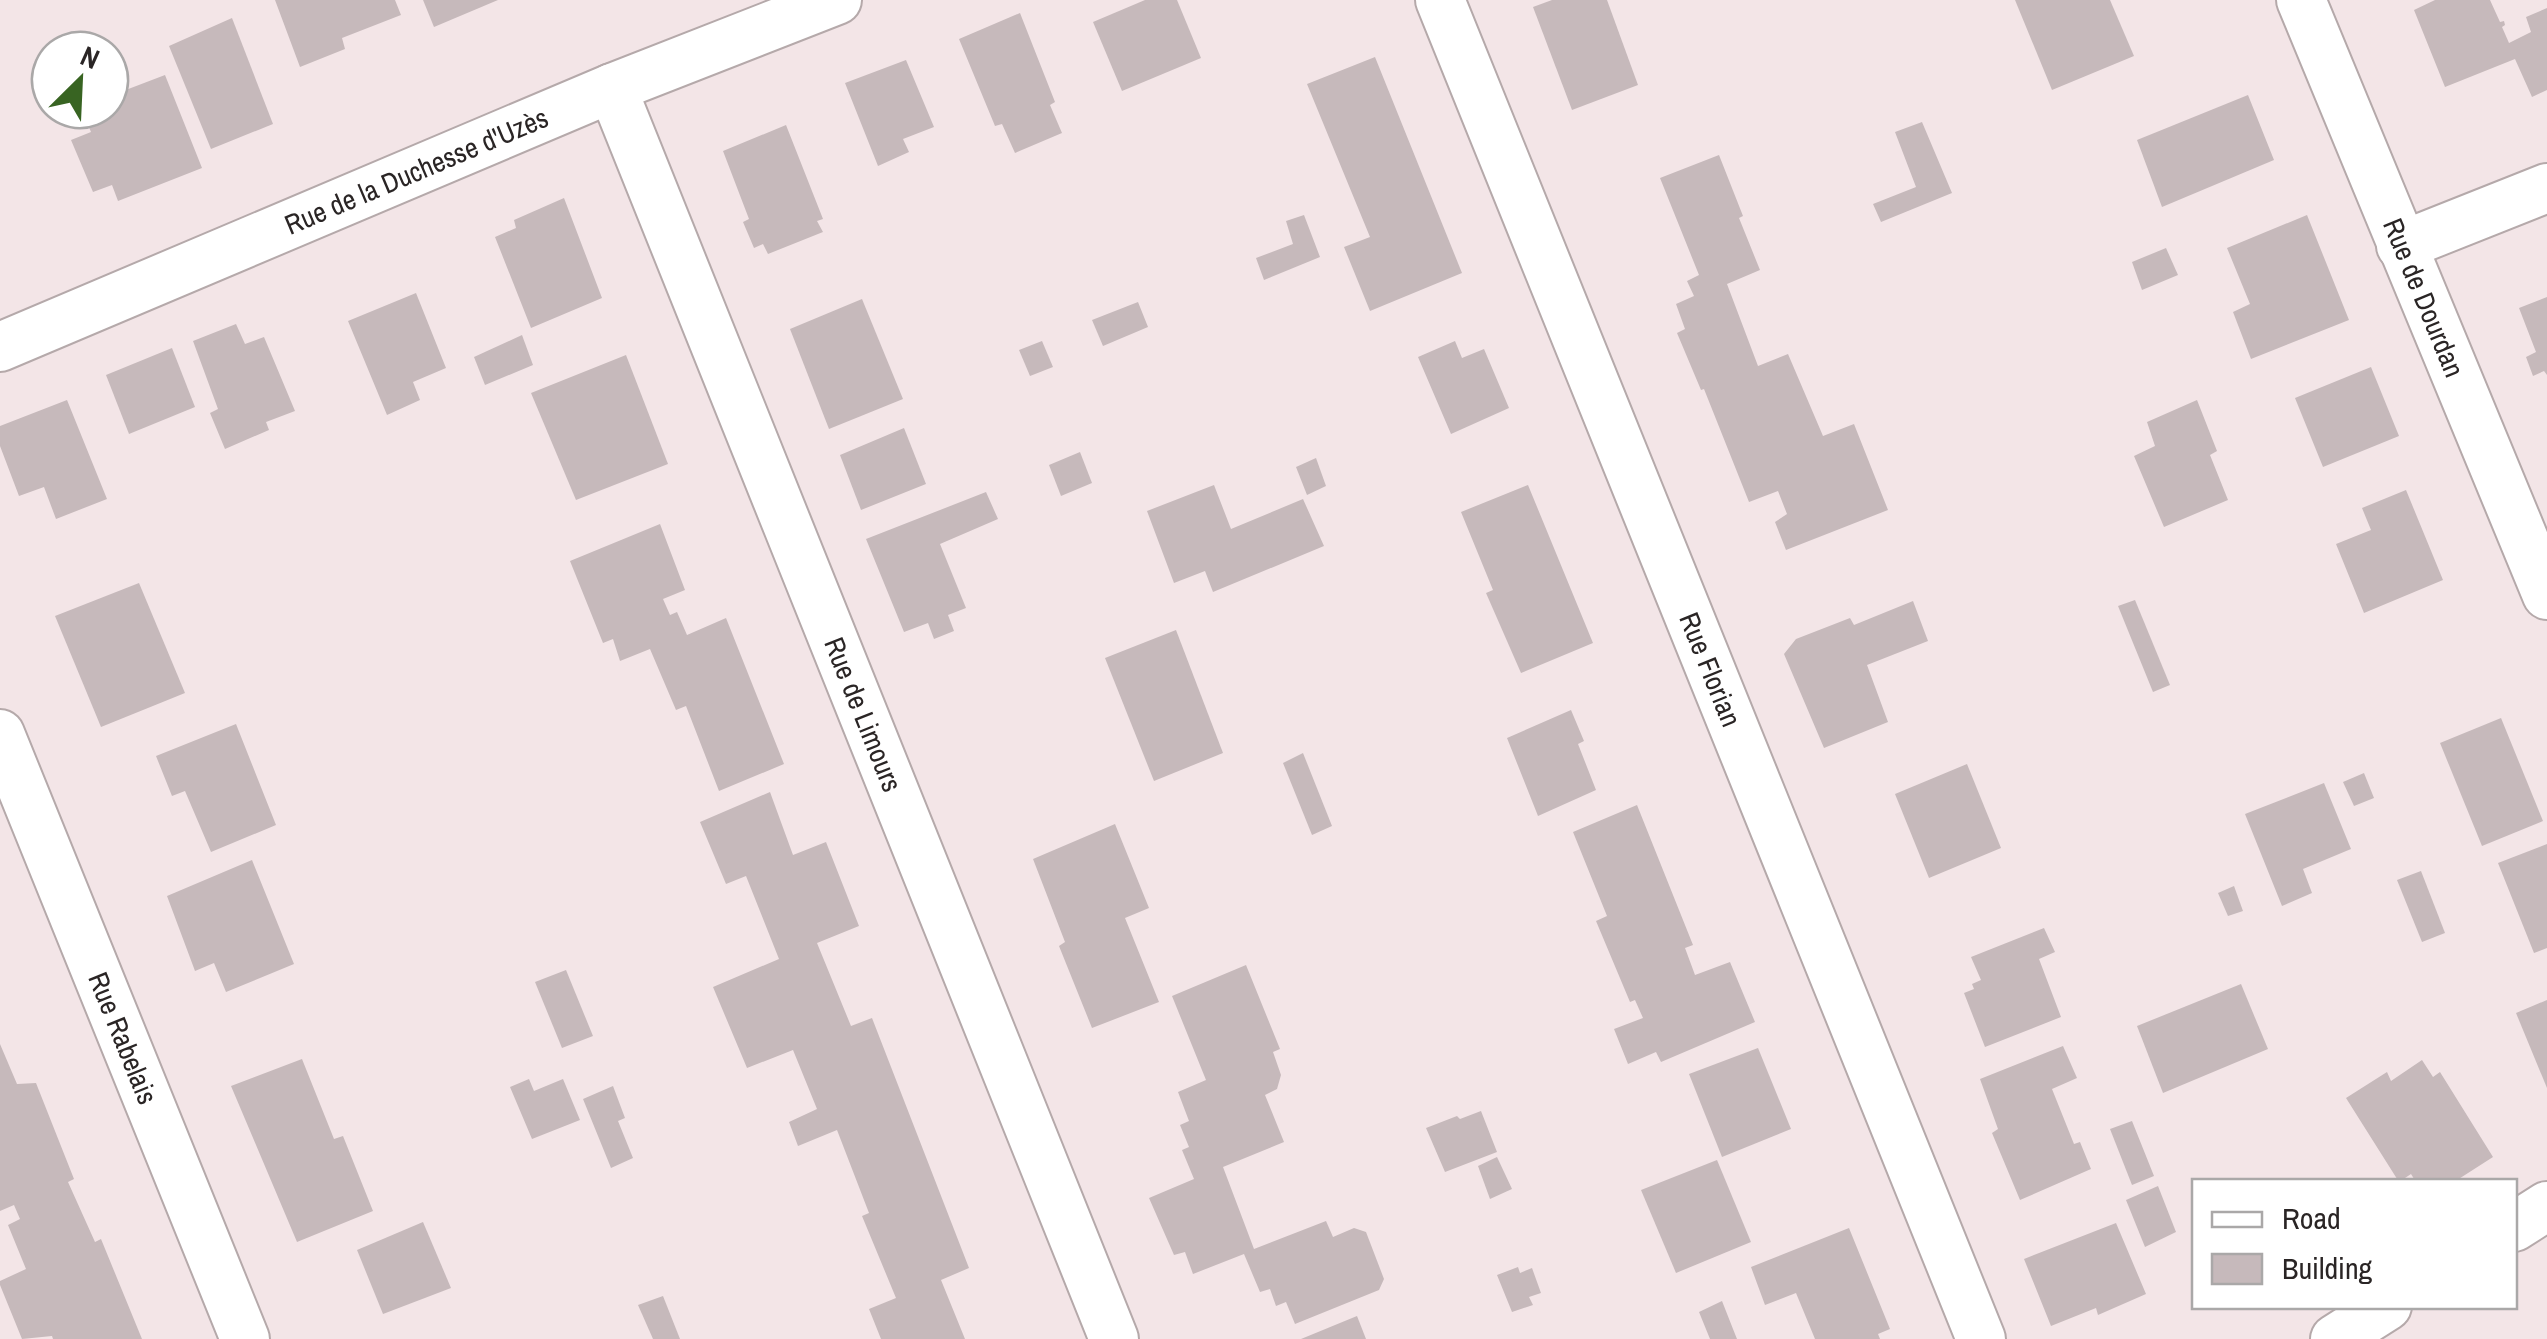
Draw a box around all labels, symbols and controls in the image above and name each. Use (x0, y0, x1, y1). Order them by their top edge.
north arrow (30, 30, 130, 130)
text: N (75, 36, 105, 78)
street label: Rue de la Duchesse d'Uzès (279, 98, 554, 243)
street label: Rue de Dourdan (2374, 212, 2474, 383)
street label: Rue Florian (1670, 607, 1751, 732)
street label: Rue de Limours (815, 632, 911, 797)
street label: Rue Rabelais (79, 966, 167, 1110)
legend (2192, 1179, 2517, 1309)
text: Road (2282, 1198, 2341, 1238)
text: Building (2282, 1248, 2373, 1288)

